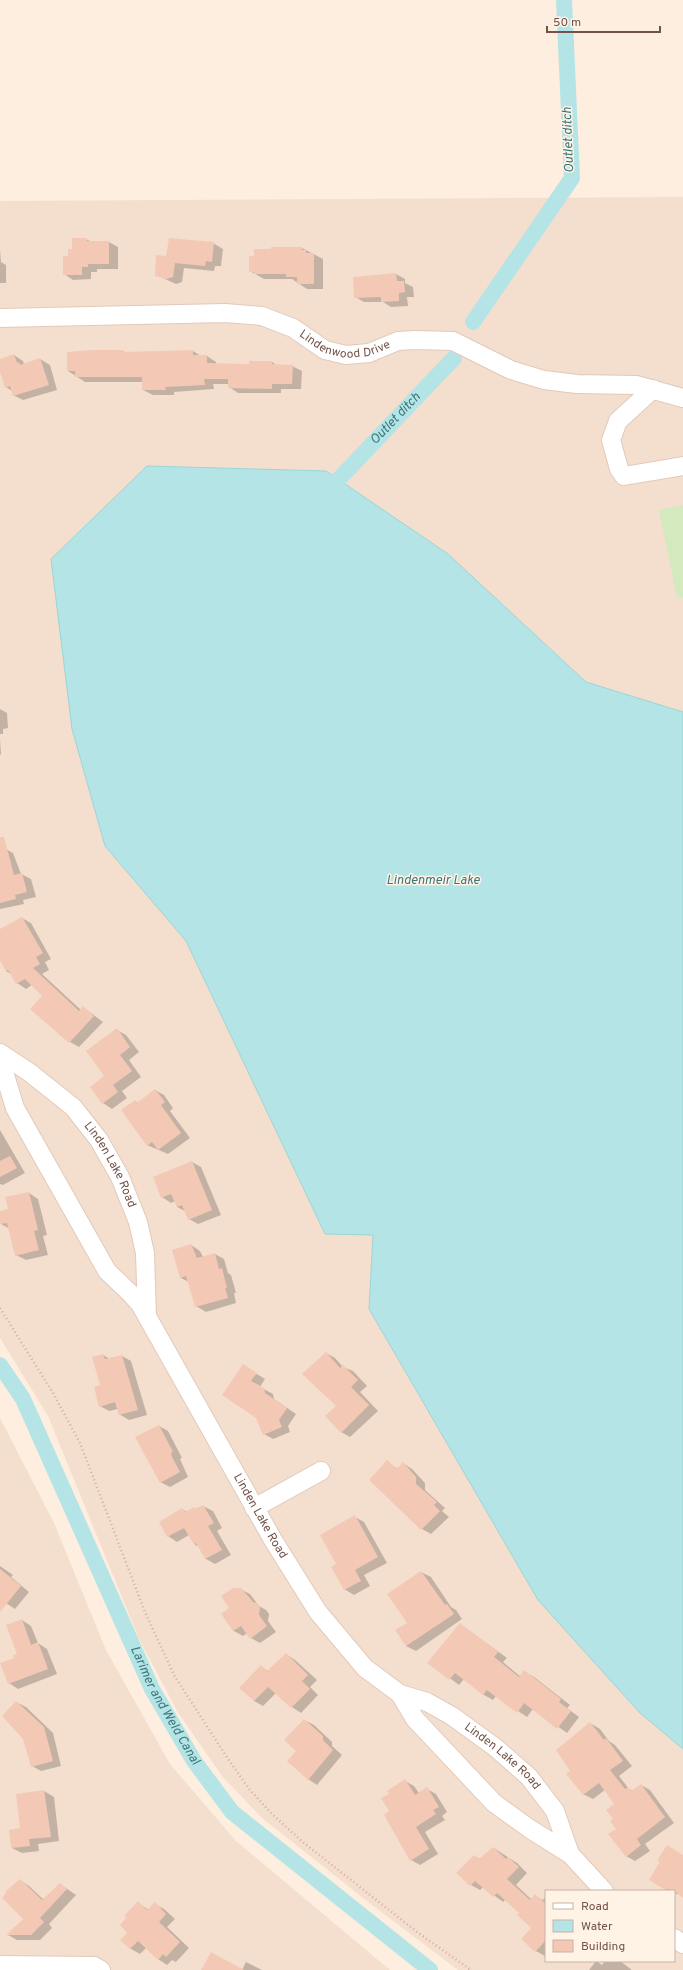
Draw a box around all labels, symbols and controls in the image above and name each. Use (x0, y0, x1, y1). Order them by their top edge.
scale bar (547, 8, 660, 34)
text: 50 m (553, 15, 581, 31)
water label: Outlet ditch (560, 107, 578, 173)
street label: Lindenwood Drive (296, 327, 393, 363)
water label: Outlet ditch (367, 390, 424, 449)
water label: Lindenmeir Lake (386, 873, 480, 889)
street label: Linden Lake Road (80, 1119, 139, 1210)
street label: Linden Lake Road (229, 1471, 291, 1562)
water label: Larimer and Weld Canal (126, 1644, 203, 1769)
street label: Linden Lake Road (461, 1719, 544, 1793)
legend (545, 1890, 675, 1962)
text: Road (581, 1899, 609, 1915)
text: Water (581, 1919, 613, 1935)
text: Building (581, 1939, 625, 1955)

